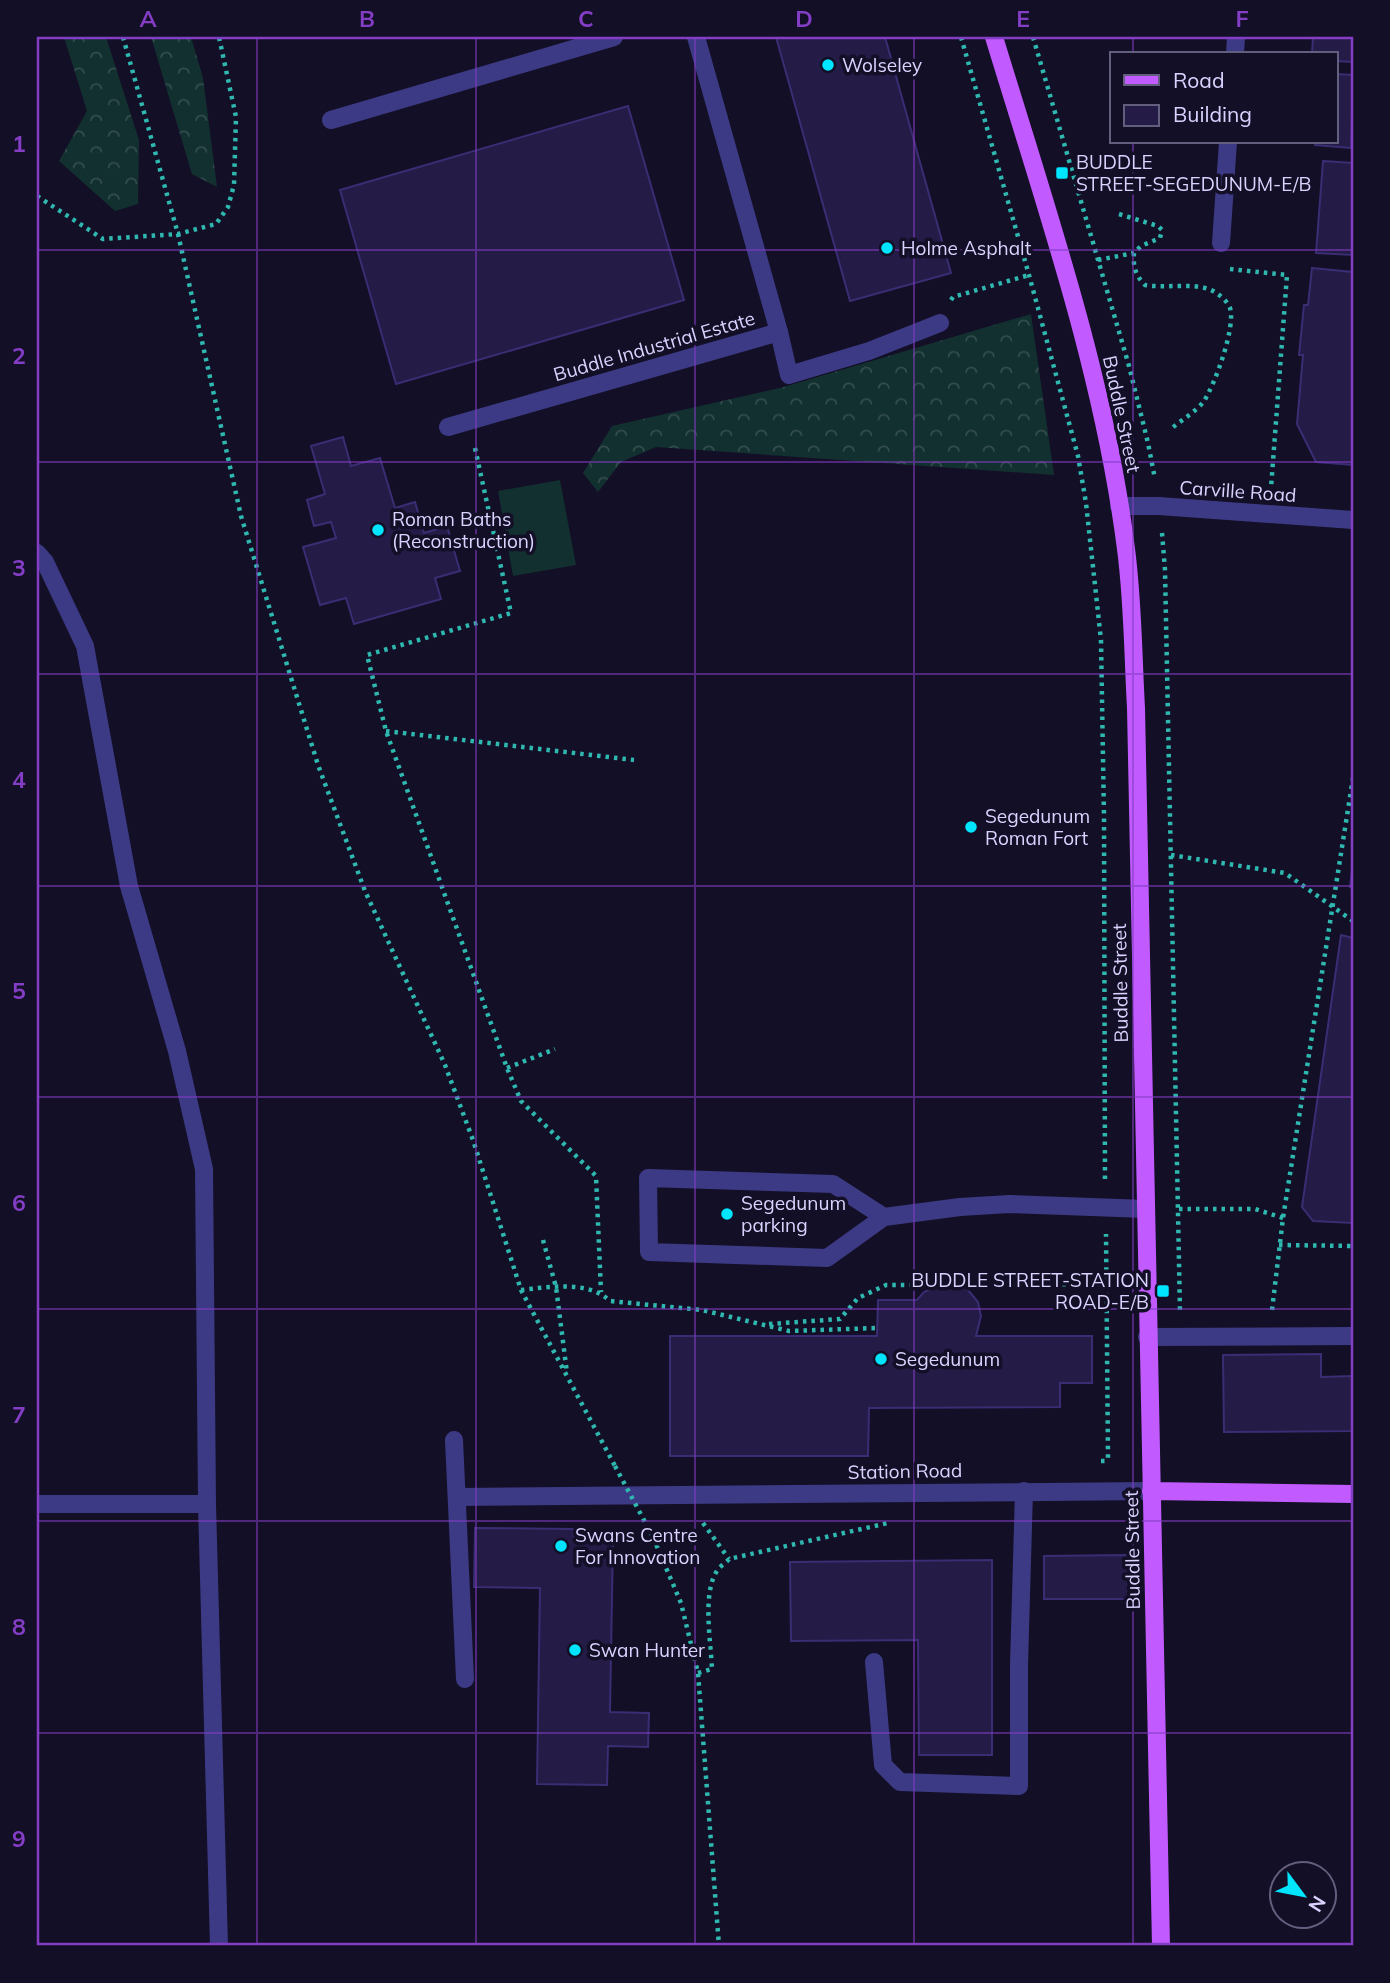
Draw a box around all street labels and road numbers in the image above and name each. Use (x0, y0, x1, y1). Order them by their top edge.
street label: Buddle Industrial Estate (550, 306, 758, 386)
street label: Buddle Street (1098, 353, 1146, 475)
street label: Carville Road (1179, 475, 1297, 507)
street label: Buddle Street (1107, 923, 1133, 1043)
street label: Station Road (848, 1458, 962, 1484)
street label: Buddle Street (1119, 1490, 1145, 1610)

